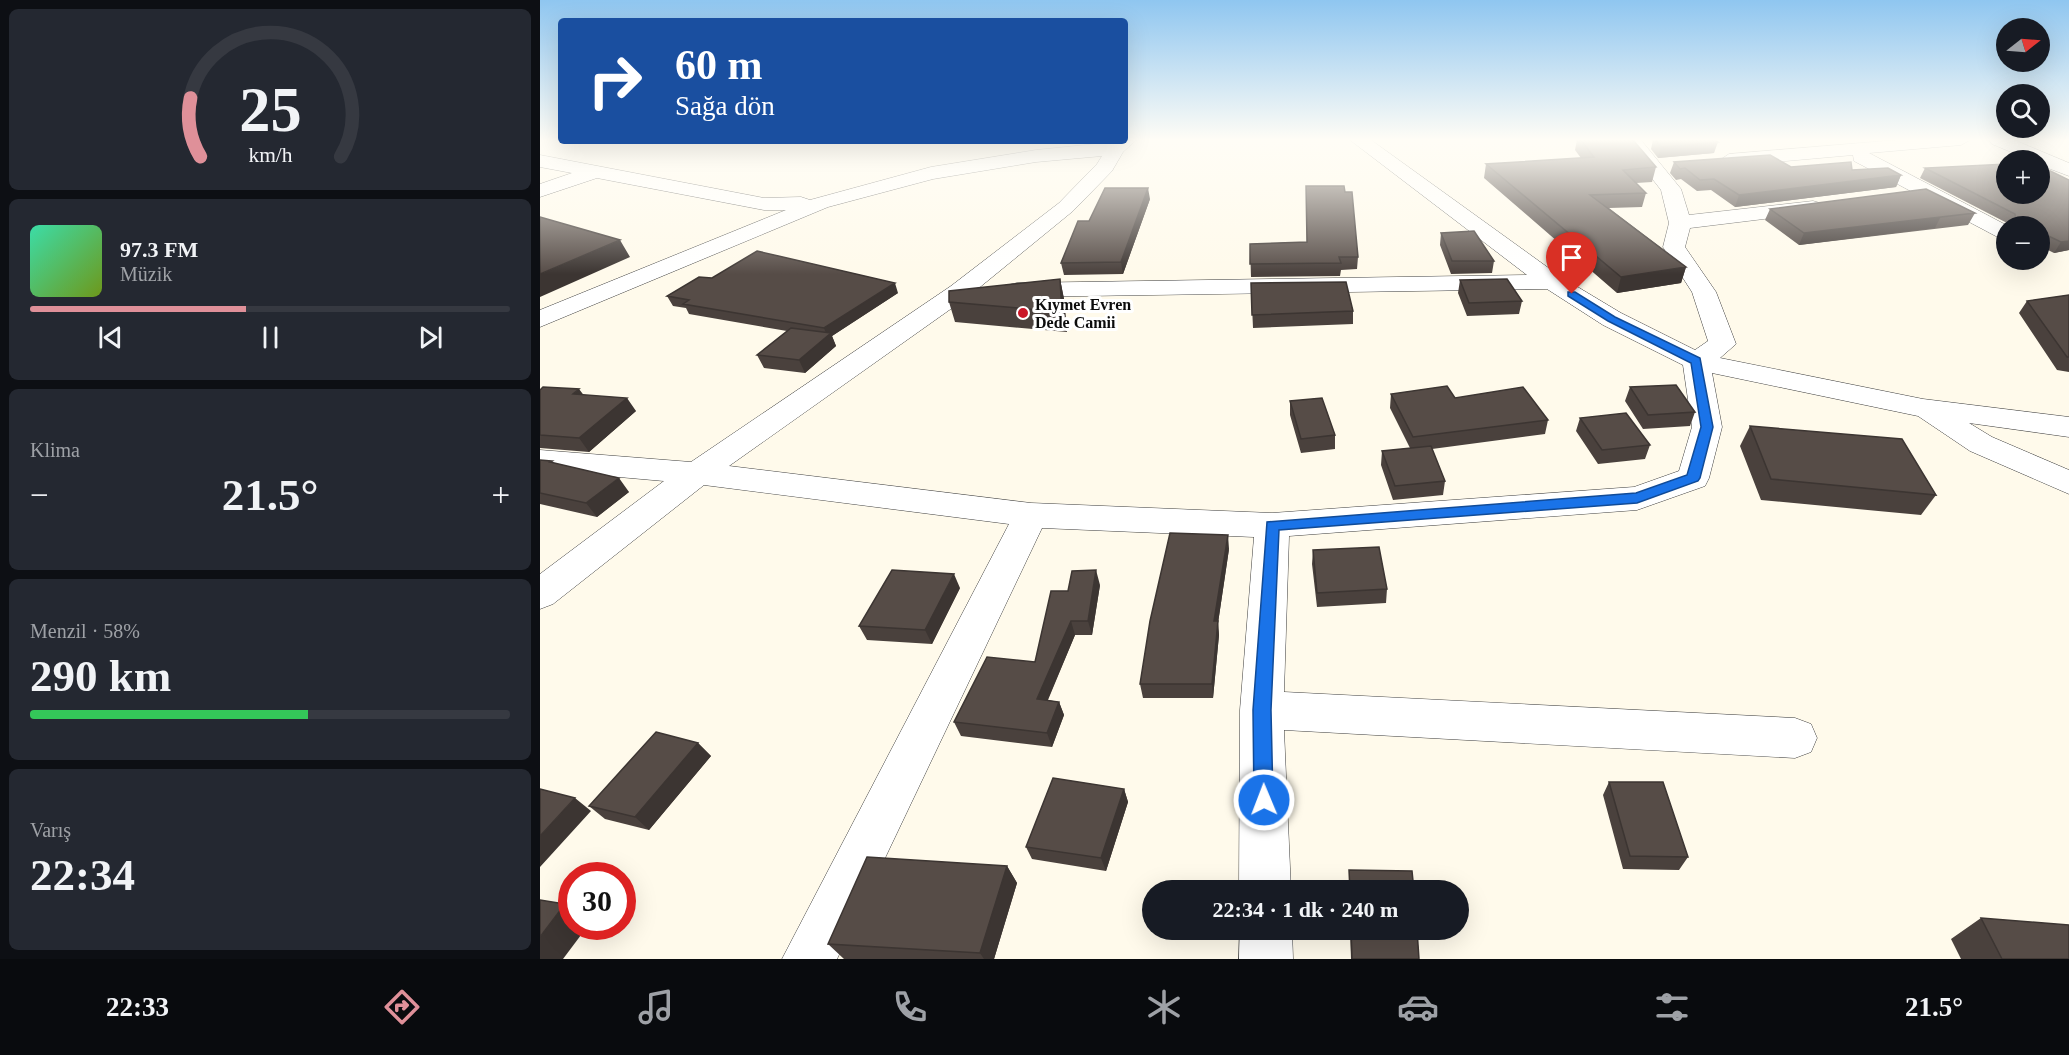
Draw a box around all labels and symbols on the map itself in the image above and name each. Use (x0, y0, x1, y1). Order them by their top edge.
north arrow (1996, 18, 2050, 72)
pin (1546, 232, 1597, 294)
place label: Kıymet Evren Dede Camii (1035, 296, 1131, 331)
marker: Kıymet Evren Dede Camii (1016, 306, 1030, 320)
position arrow (1232, 768, 1296, 832)
speed limit sign: 30 (558, 862, 636, 940)

